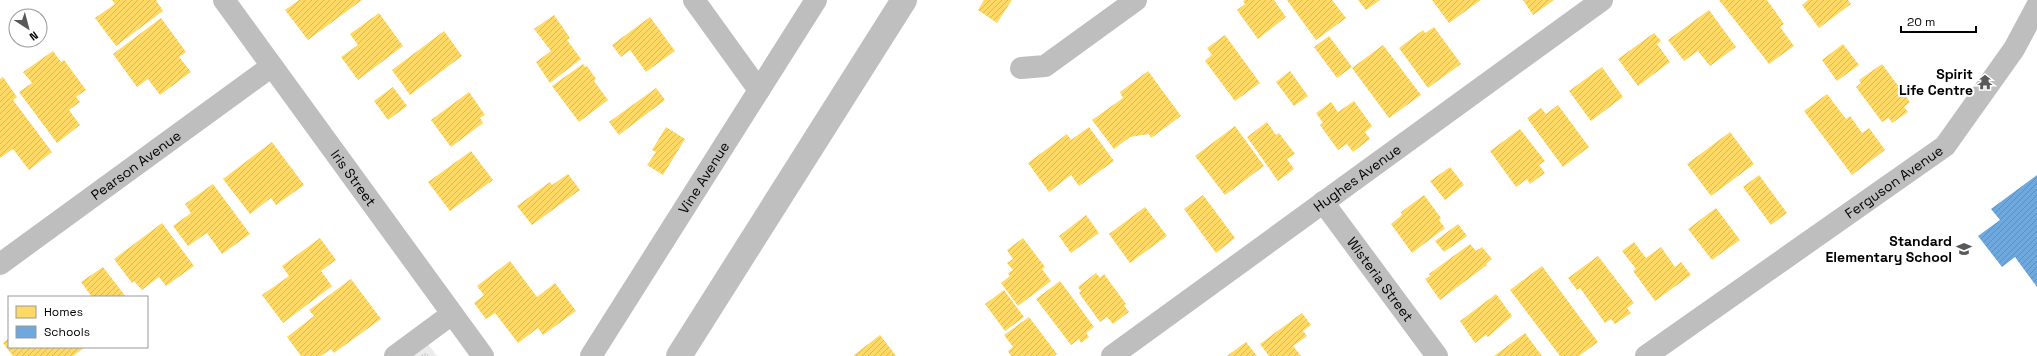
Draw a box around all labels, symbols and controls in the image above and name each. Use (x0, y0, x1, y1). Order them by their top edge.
north arrow (8, 8, 48, 48)
scale bar (1901, 8, 1976, 34)
text: 20 m (1907, 14, 1935, 30)
text: N (27, 28, 41, 44)
place label: Spirit Life Centre (1899, 65, 1973, 99)
temple icon: Spirit Life Centre (1976, 73, 1994, 91)
street label: Pearson Avenue (87, 126, 184, 204)
street label: Vine Avenue (674, 138, 733, 217)
street label: Hughes Avenue (1310, 140, 1404, 216)
street label: Ferguson Avenue (1841, 141, 1947, 223)
street label: Iris Street (327, 146, 380, 210)
place label: Standard Elementary School (1826, 232, 1952, 266)
street label: Wisteria Street (1343, 233, 1417, 325)
school or university icon: Standard Elementary School (1955, 240, 1973, 258)
legend (8, 296, 148, 348)
text: Homes (44, 304, 83, 320)
text: Schools (44, 324, 90, 340)

